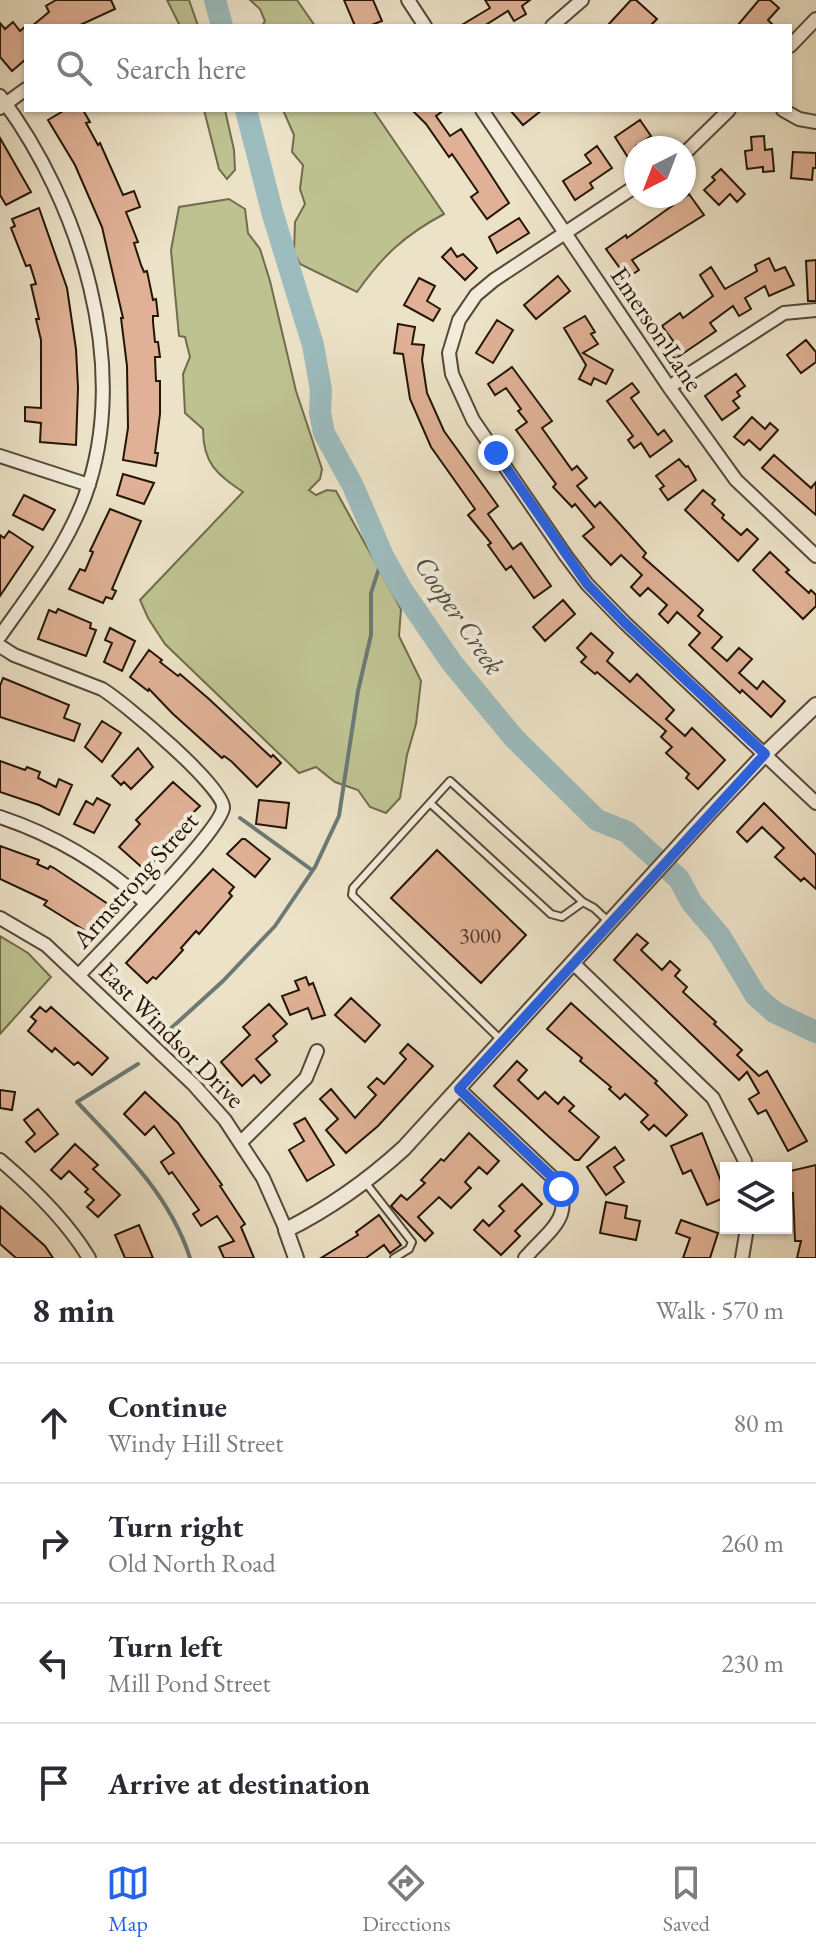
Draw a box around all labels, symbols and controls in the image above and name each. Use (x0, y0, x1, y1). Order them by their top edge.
search box (24, 24, 792, 112)
icon: search (52, 46, 96, 90)
text: Search here (116, 49, 246, 88)
north arrow (624, 136, 696, 208)
street label: Emerson Lane (603, 260, 711, 398)
route end (478, 435, 514, 471)
water label: Cooper Creek (407, 548, 513, 682)
street label: Armstrong Street (64, 805, 205, 956)
house number: 3000 (459, 921, 502, 950)
street label: East Windsor Drive (92, 955, 252, 1115)
map controls (720, 1162, 792, 1234)
button: layers (720, 1162, 792, 1234)
route start (543, 1171, 579, 1207)
text: 8 min (32, 1288, 115, 1332)
text: Walk · 570 m (656, 1293, 784, 1327)
text: Continue (108, 1387, 227, 1426)
icon: ahead (32, 1401, 76, 1445)
text: 80 m (734, 1406, 784, 1440)
text: Windy Hill Street (108, 1426, 283, 1460)
text: Turn right (108, 1507, 244, 1546)
icon: right (32, 1521, 76, 1565)
text: 260 m (721, 1526, 784, 1560)
text: Old North Road (108, 1546, 276, 1580)
text: Turn left (108, 1627, 222, 1666)
icon: left (32, 1641, 76, 1685)
text: 230 m (721, 1646, 784, 1680)
text: Mill Pond Street (108, 1666, 271, 1700)
icon: arrive (32, 1761, 76, 1805)
text: Arrive at destination (108, 1764, 370, 1803)
tab: Map (106, 1861, 150, 1938)
tab: Directions (362, 1861, 451, 1938)
tab: Saved (663, 1861, 710, 1938)

